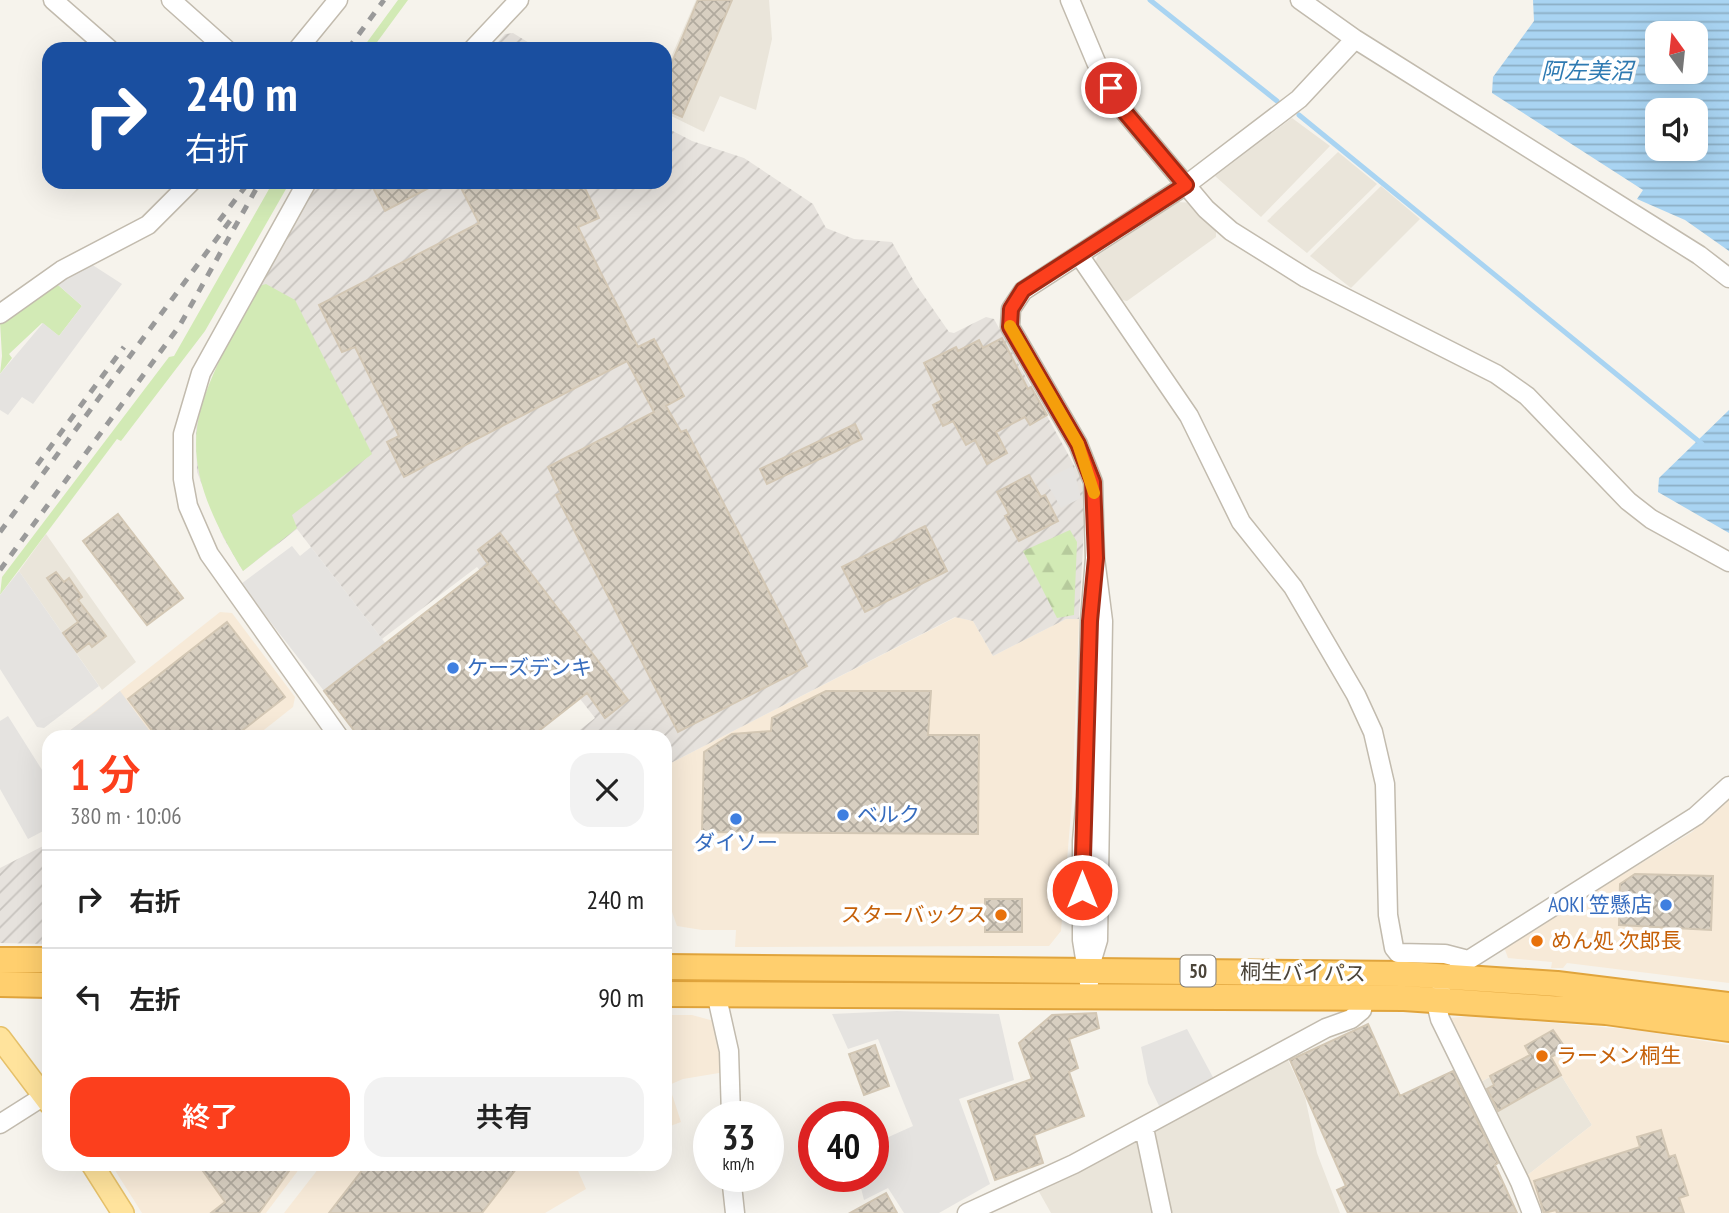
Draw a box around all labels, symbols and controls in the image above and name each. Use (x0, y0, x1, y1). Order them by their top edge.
north arrow (1645, 21, 1708, 84)
map controls (1645, 21, 1708, 161)
water label: 阿左美沼 (1541, 56, 1636, 85)
pin (1081, 58, 1141, 118)
text: 240 m (185, 61, 298, 125)
icon: arrive (1092, 69, 1130, 107)
icon: right (70, 70, 161, 161)
button: sound (1645, 98, 1708, 161)
text: 右折 (185, 127, 249, 169)
place label: ケーズデンキ (467, 654, 592, 681)
marker: ケーズデンキ (445, 660, 461, 676)
text: 1 分 (70, 747, 141, 802)
button: close (570, 753, 644, 827)
text: 380 m · 10:06 (70, 801, 182, 830)
place label: ベルク (857, 801, 920, 828)
marker: ベルク (835, 807, 851, 823)
marker: ダイソー (728, 811, 744, 827)
place label: ダイソー (694, 829, 778, 856)
position arrow (1045, 853, 1119, 927)
icon: right (70, 880, 108, 918)
text: 240 m (586, 883, 644, 916)
text: 右折 (129, 885, 181, 918)
place label: AOKI 笠懸店 (1548, 891, 1652, 918)
marker: AOKI 笠懸店 (1658, 897, 1674, 913)
place label: スターバックス (841, 901, 987, 928)
marker: スターバックス (993, 907, 1009, 923)
place label: めん処 次郎長 (1551, 927, 1681, 954)
marker: めん処 次郎長 (1529, 933, 1545, 949)
road number: 50 (1180, 956, 1216, 987)
street label: 桐生バイパス (1240, 958, 1366, 987)
icon: left (70, 978, 108, 1016)
text: 90 m (598, 981, 644, 1014)
text: 左折 (129, 983, 181, 1016)
place label: ラーメン桐生 (1556, 1042, 1681, 1069)
marker: ラーメン桐生 (1534, 1048, 1550, 1064)
button: 終了 (70, 1077, 350, 1157)
button: 共有 (364, 1077, 644, 1157)
speed limit sign: 40 (798, 1101, 889, 1192)
text: 33 (722, 1114, 755, 1160)
text: km/h (723, 1152, 754, 1175)

